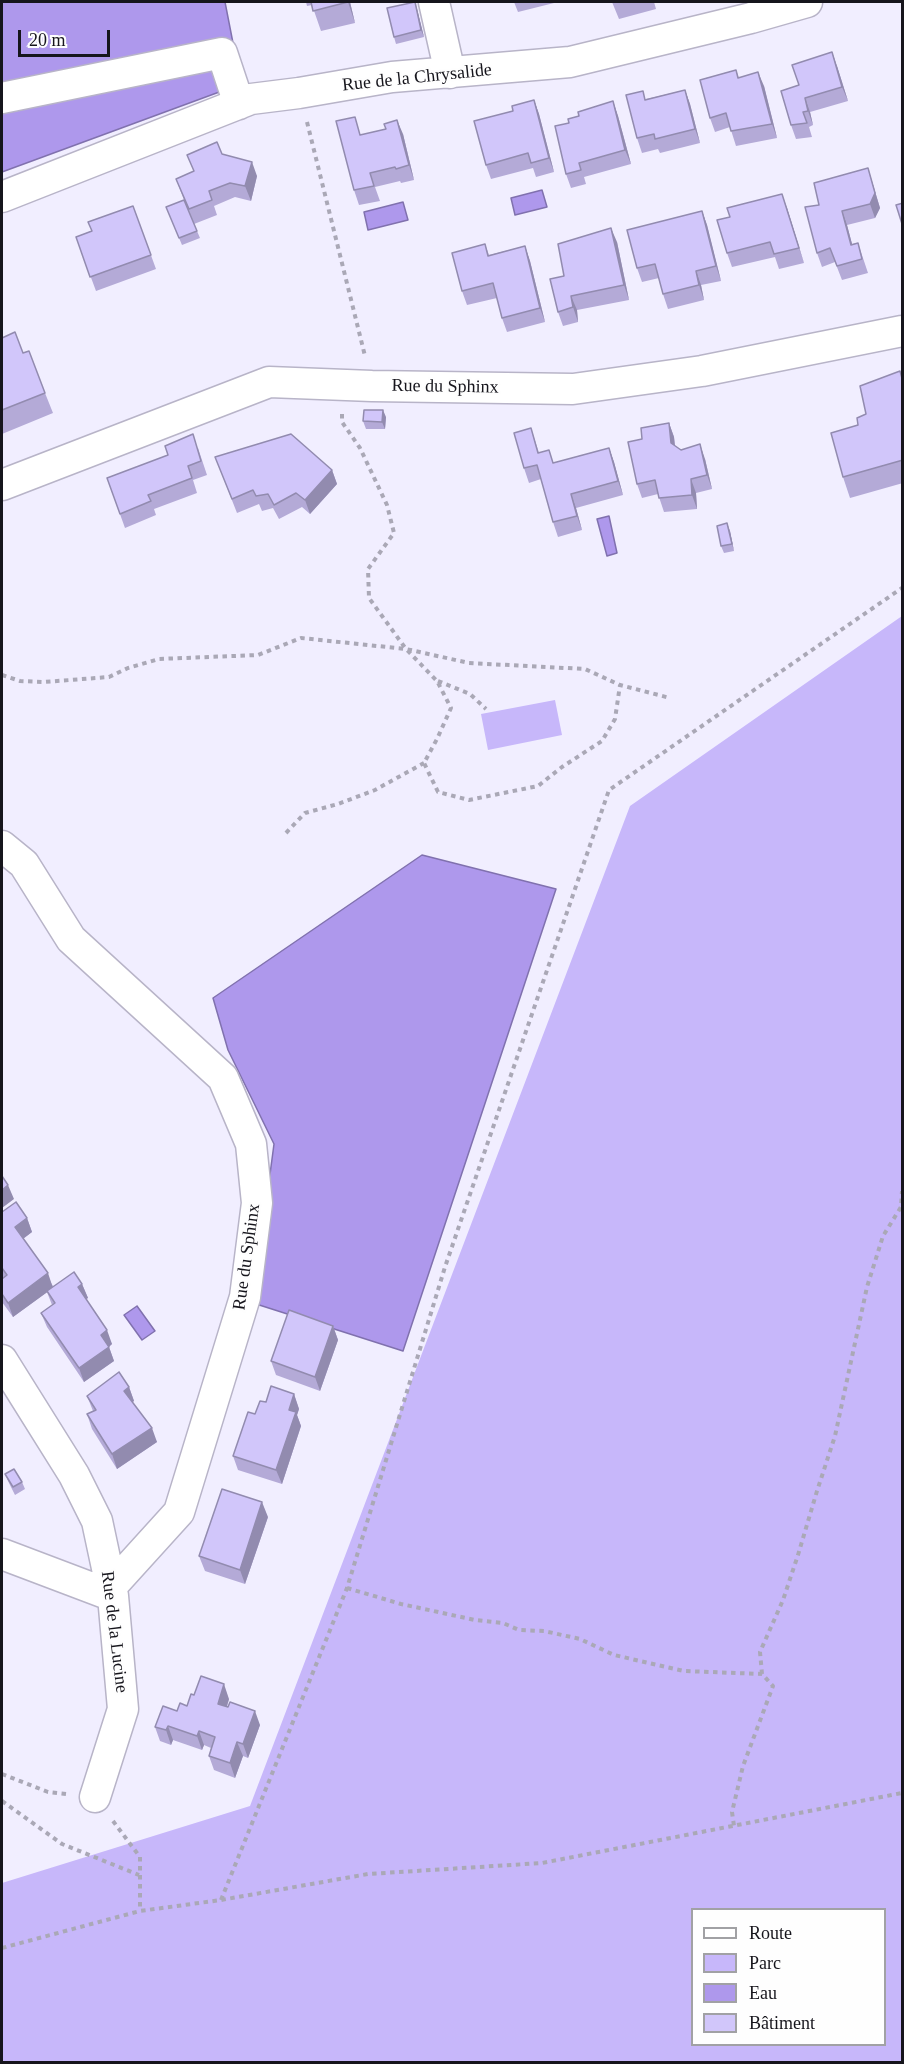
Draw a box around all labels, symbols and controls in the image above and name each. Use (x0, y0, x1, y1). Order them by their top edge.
scale bar (21, 18, 112, 56)
text: 20 m (29, 30, 66, 50)
street label: Rue de la Chrysalide (341, 59, 493, 97)
street label: Rue du Sphinx (391, 375, 499, 399)
street label: Rue du Sphinx (229, 1203, 265, 1311)
street label: Rue de la Lucine (96, 1570, 132, 1694)
legend (691, 1908, 886, 2046)
text: Route (749, 1923, 792, 1943)
text: Parc (749, 1953, 781, 1973)
text: Eau (749, 1983, 777, 2003)
text: Bâtiment (749, 2013, 815, 2033)

